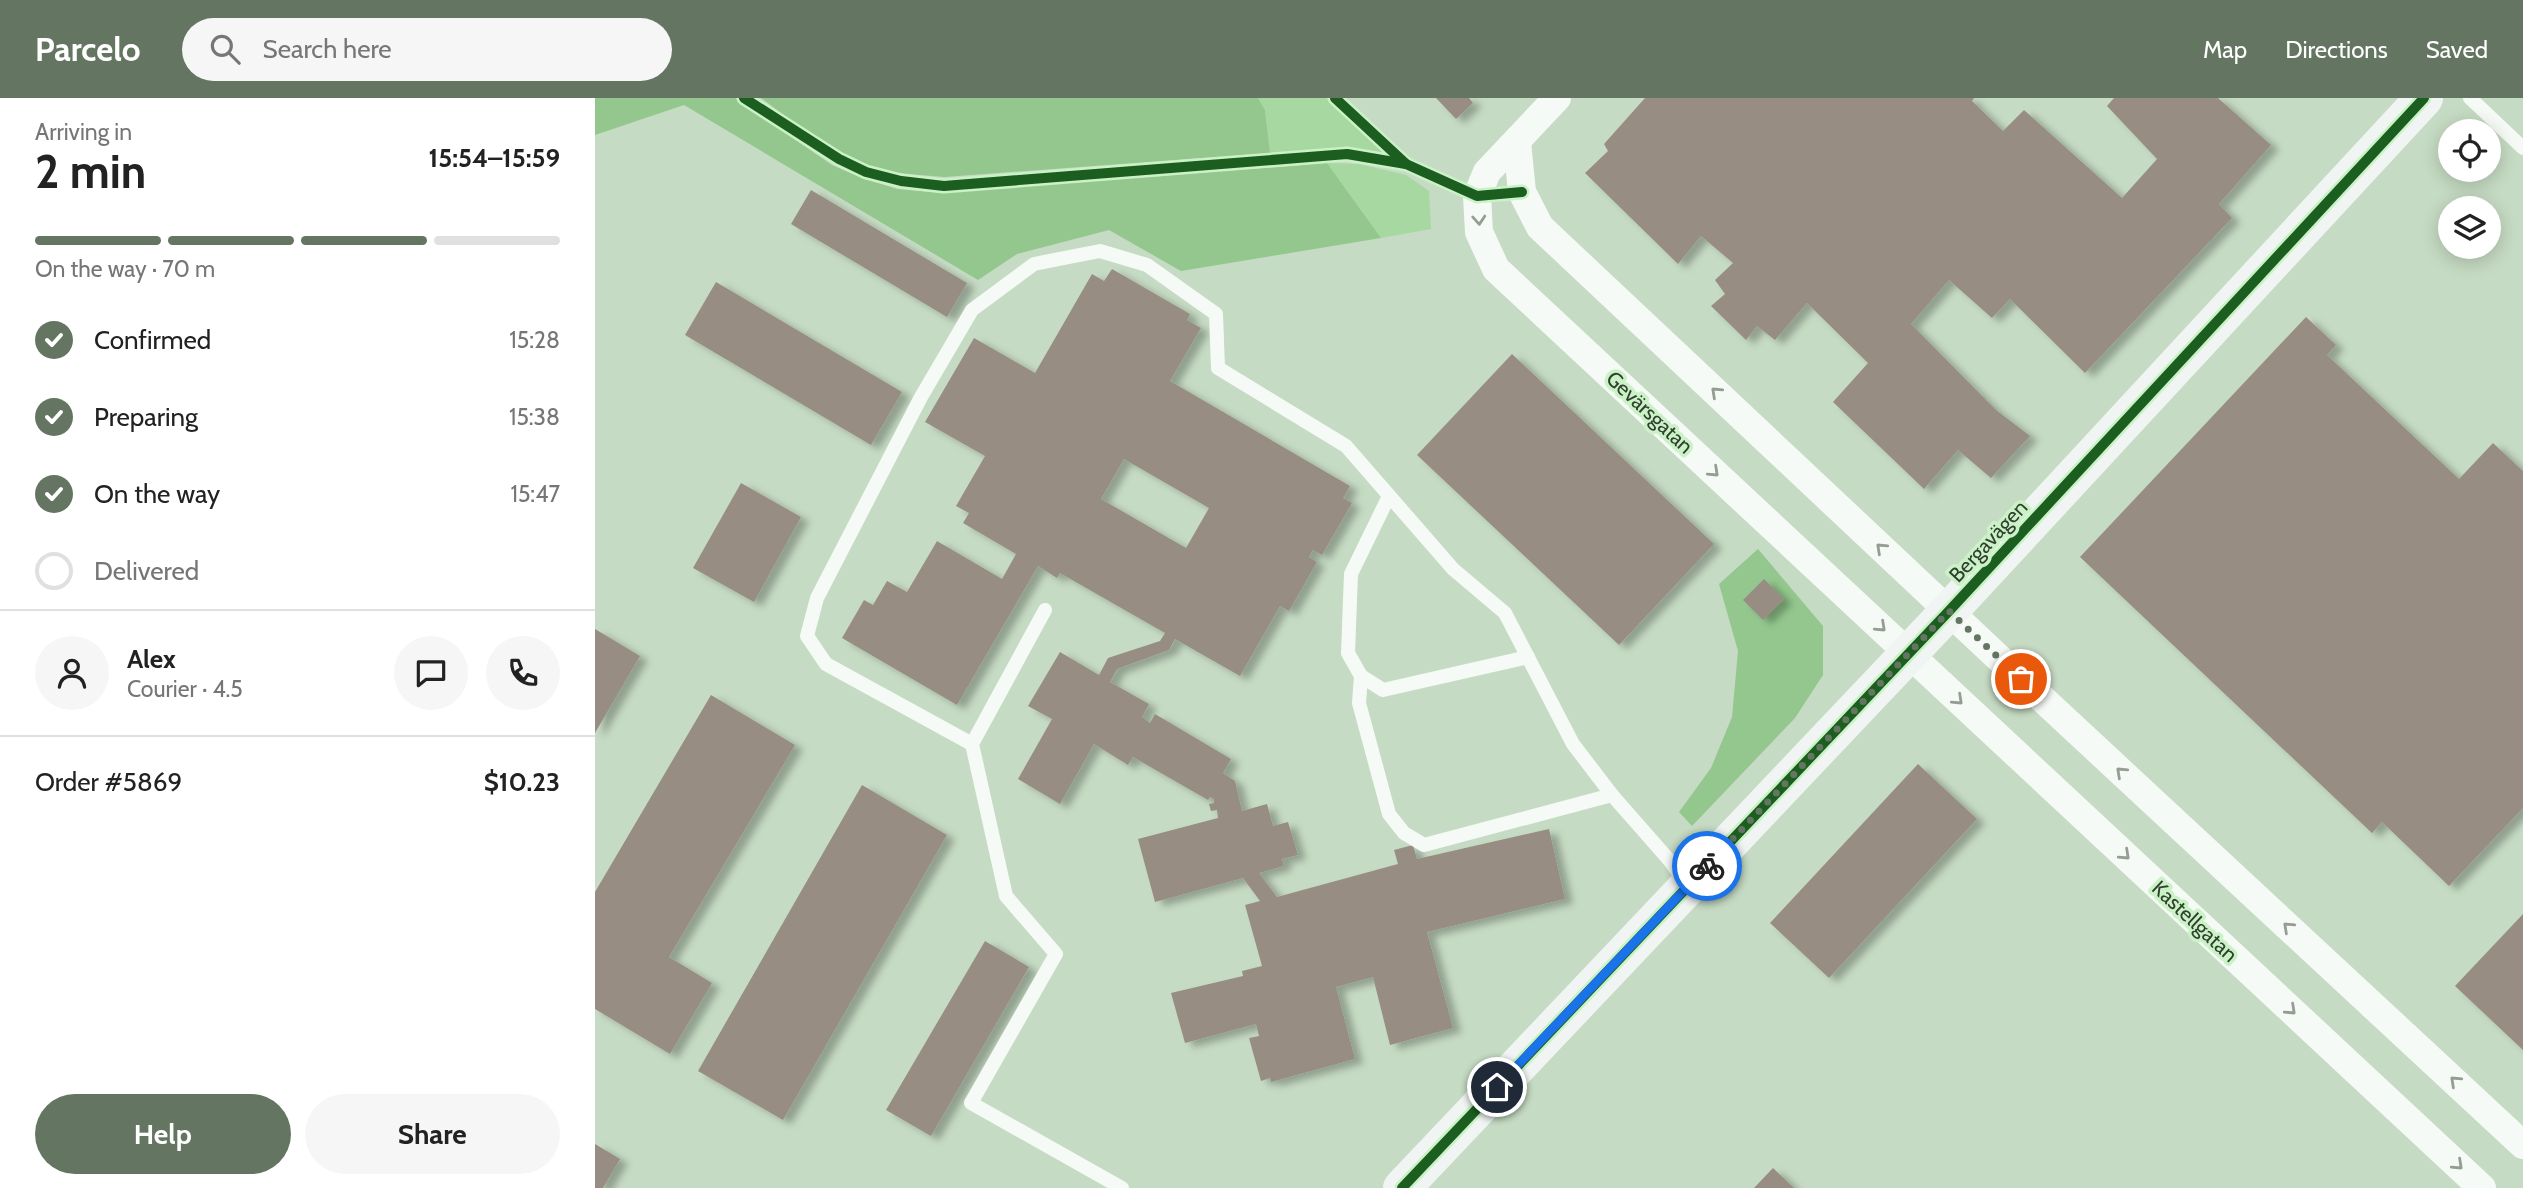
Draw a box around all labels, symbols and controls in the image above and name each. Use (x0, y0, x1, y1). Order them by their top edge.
search box (182, 18, 672, 81)
text: Parcelo (35, 29, 140, 69)
icon: search (206, 30, 244, 68)
text: Search here (262, 33, 392, 65)
text: Map (2203, 35, 2247, 64)
text: Directions (2285, 35, 2388, 64)
text: Saved (2426, 35, 2488, 64)
text: Arriving in (35, 118, 132, 146)
map controls (2438, 119, 2501, 259)
button: locate (2438, 119, 2501, 182)
text: 15:54–15:59 (429, 142, 560, 174)
text: 2 min (35, 144, 146, 200)
button: layers (2438, 196, 2501, 259)
one-way arrow (1471, 215, 1486, 226)
text: On the way · 70 m (35, 255, 215, 283)
icon: check (35, 321, 73, 359)
text: Confirmed (94, 324, 211, 356)
text: 15:28 (509, 326, 560, 354)
street label: Gevärsgatan (1601, 366, 1699, 458)
one-way arrow (1711, 387, 1724, 400)
icon: check (35, 398, 73, 436)
text: Preparing (94, 401, 198, 433)
text: 15:38 (509, 403, 560, 431)
one-way arrow (1706, 464, 1719, 476)
icon: check (35, 475, 73, 513)
text: On the way (94, 478, 220, 510)
text: 15:47 (510, 480, 560, 508)
street label: Bergavägen (1944, 495, 2032, 587)
one-way arrow (1876, 543, 1889, 556)
text: Delivered (94, 555, 199, 587)
one-way arrow (1873, 619, 1886, 632)
button: person (35, 636, 109, 710)
button: chat (394, 636, 468, 710)
button: phone (486, 636, 560, 710)
text: Alex (127, 643, 176, 675)
pin (1991, 649, 2051, 709)
icon: bag (2002, 660, 2040, 698)
text: Courier · 4.5 (127, 675, 243, 703)
one-way arrow (1950, 692, 1963, 704)
text: Order #5869 (35, 766, 182, 798)
text: $10.23 (484, 766, 560, 798)
one-way arrow (2116, 768, 2129, 780)
courier (1672, 831, 1742, 901)
icon: bike (1688, 847, 1726, 885)
one-way arrow (2117, 847, 2130, 860)
street label: Kastellgatan (2147, 875, 2243, 967)
one-way arrow (2283, 922, 2296, 935)
one-way arrow (2283, 1002, 2296, 1015)
pin (1467, 1057, 1527, 1117)
icon: home (1478, 1068, 1516, 1106)
one-way arrow (2450, 1077, 2463, 1090)
button: Help (35, 1094, 291, 1174)
button: Share (305, 1094, 560, 1174)
one-way arrow (2450, 1157, 2463, 1170)

